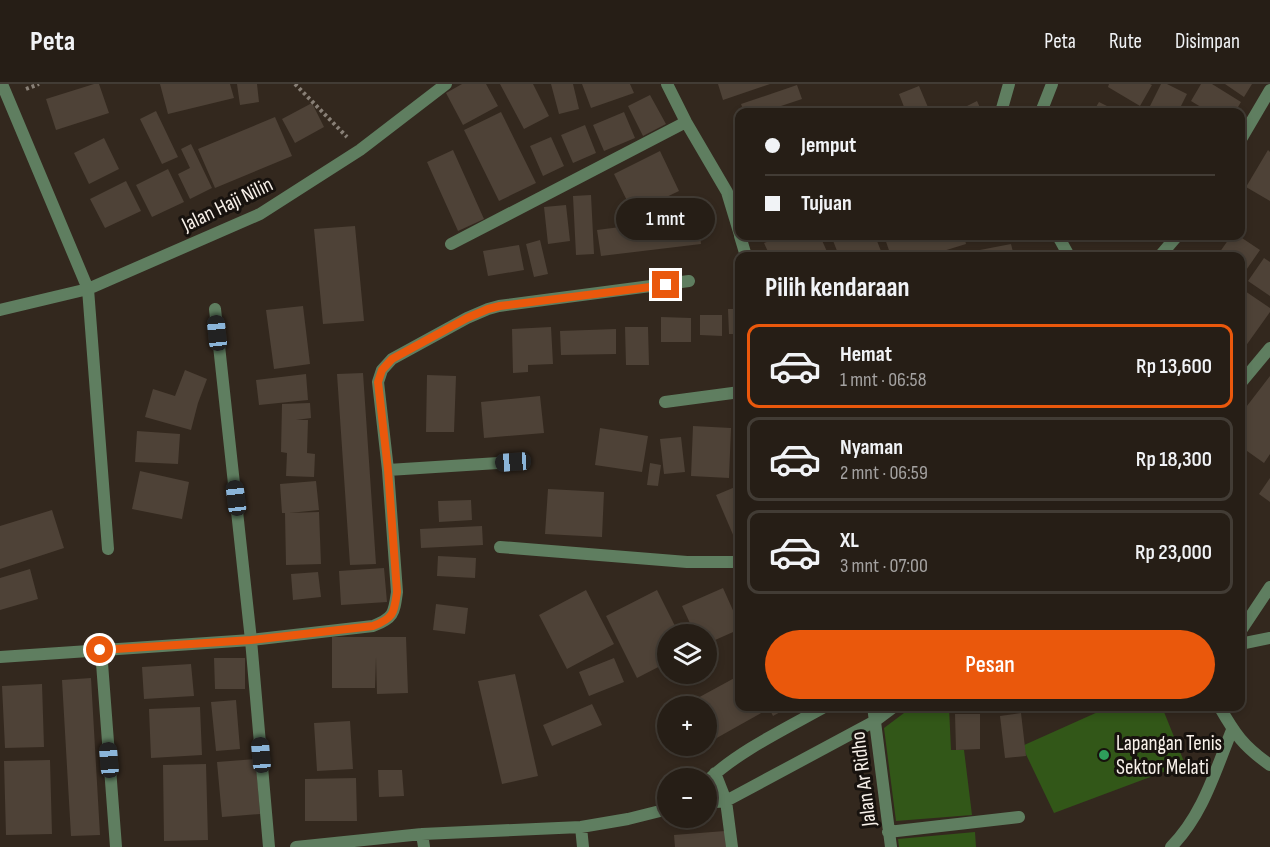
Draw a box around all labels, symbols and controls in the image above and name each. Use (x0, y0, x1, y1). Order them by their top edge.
text: Peta (30, 25, 75, 58)
text: Peta (1044, 29, 1076, 54)
text: Rute (1109, 29, 1142, 54)
text: Disimpan (1175, 29, 1240, 54)
text: Jemput (801, 132, 856, 159)
street label: Jalan Haji Nilin (177, 172, 277, 238)
text: Tujuan (801, 190, 852, 217)
callout: 1 mnt (616, 198, 716, 240)
text: 1 mnt (646, 207, 685, 231)
route end (652, 271, 679, 298)
text: Pilih kendaraan (765, 272, 910, 304)
car (206, 314, 228, 352)
icon: car (768, 339, 822, 393)
text: Hemat (840, 341, 892, 368)
text: Rp 13,600 (1136, 353, 1212, 380)
text: 1 mnt · 06:58 (840, 368, 926, 392)
icon: car (768, 432, 822, 486)
text: Nyaman (840, 434, 903, 461)
text: Rp 18,300 (1136, 446, 1212, 473)
car (494, 452, 532, 472)
text: 2 mnt · 06:59 (840, 461, 928, 485)
car (225, 479, 247, 517)
icon: car (768, 525, 822, 579)
text: XL (840, 527, 859, 554)
text: Rp 23,000 (1135, 539, 1212, 566)
text: 3 mnt · 07:00 (840, 554, 928, 578)
map controls (657, 624, 717, 828)
button: layers (657, 624, 717, 684)
button: Pesan (765, 630, 1215, 699)
route start (86, 636, 113, 663)
button: + (657, 696, 717, 756)
street label: Jalan Ar Ridho (845, 730, 882, 829)
place label: Lapangan Tenis Sektor Melati (1116, 731, 1222, 780)
car (250, 736, 272, 774)
car (98, 741, 120, 779)
marker: Lapangan Tenis Sektor Melati (1097, 748, 1111, 762)
button: − (657, 768, 717, 828)

